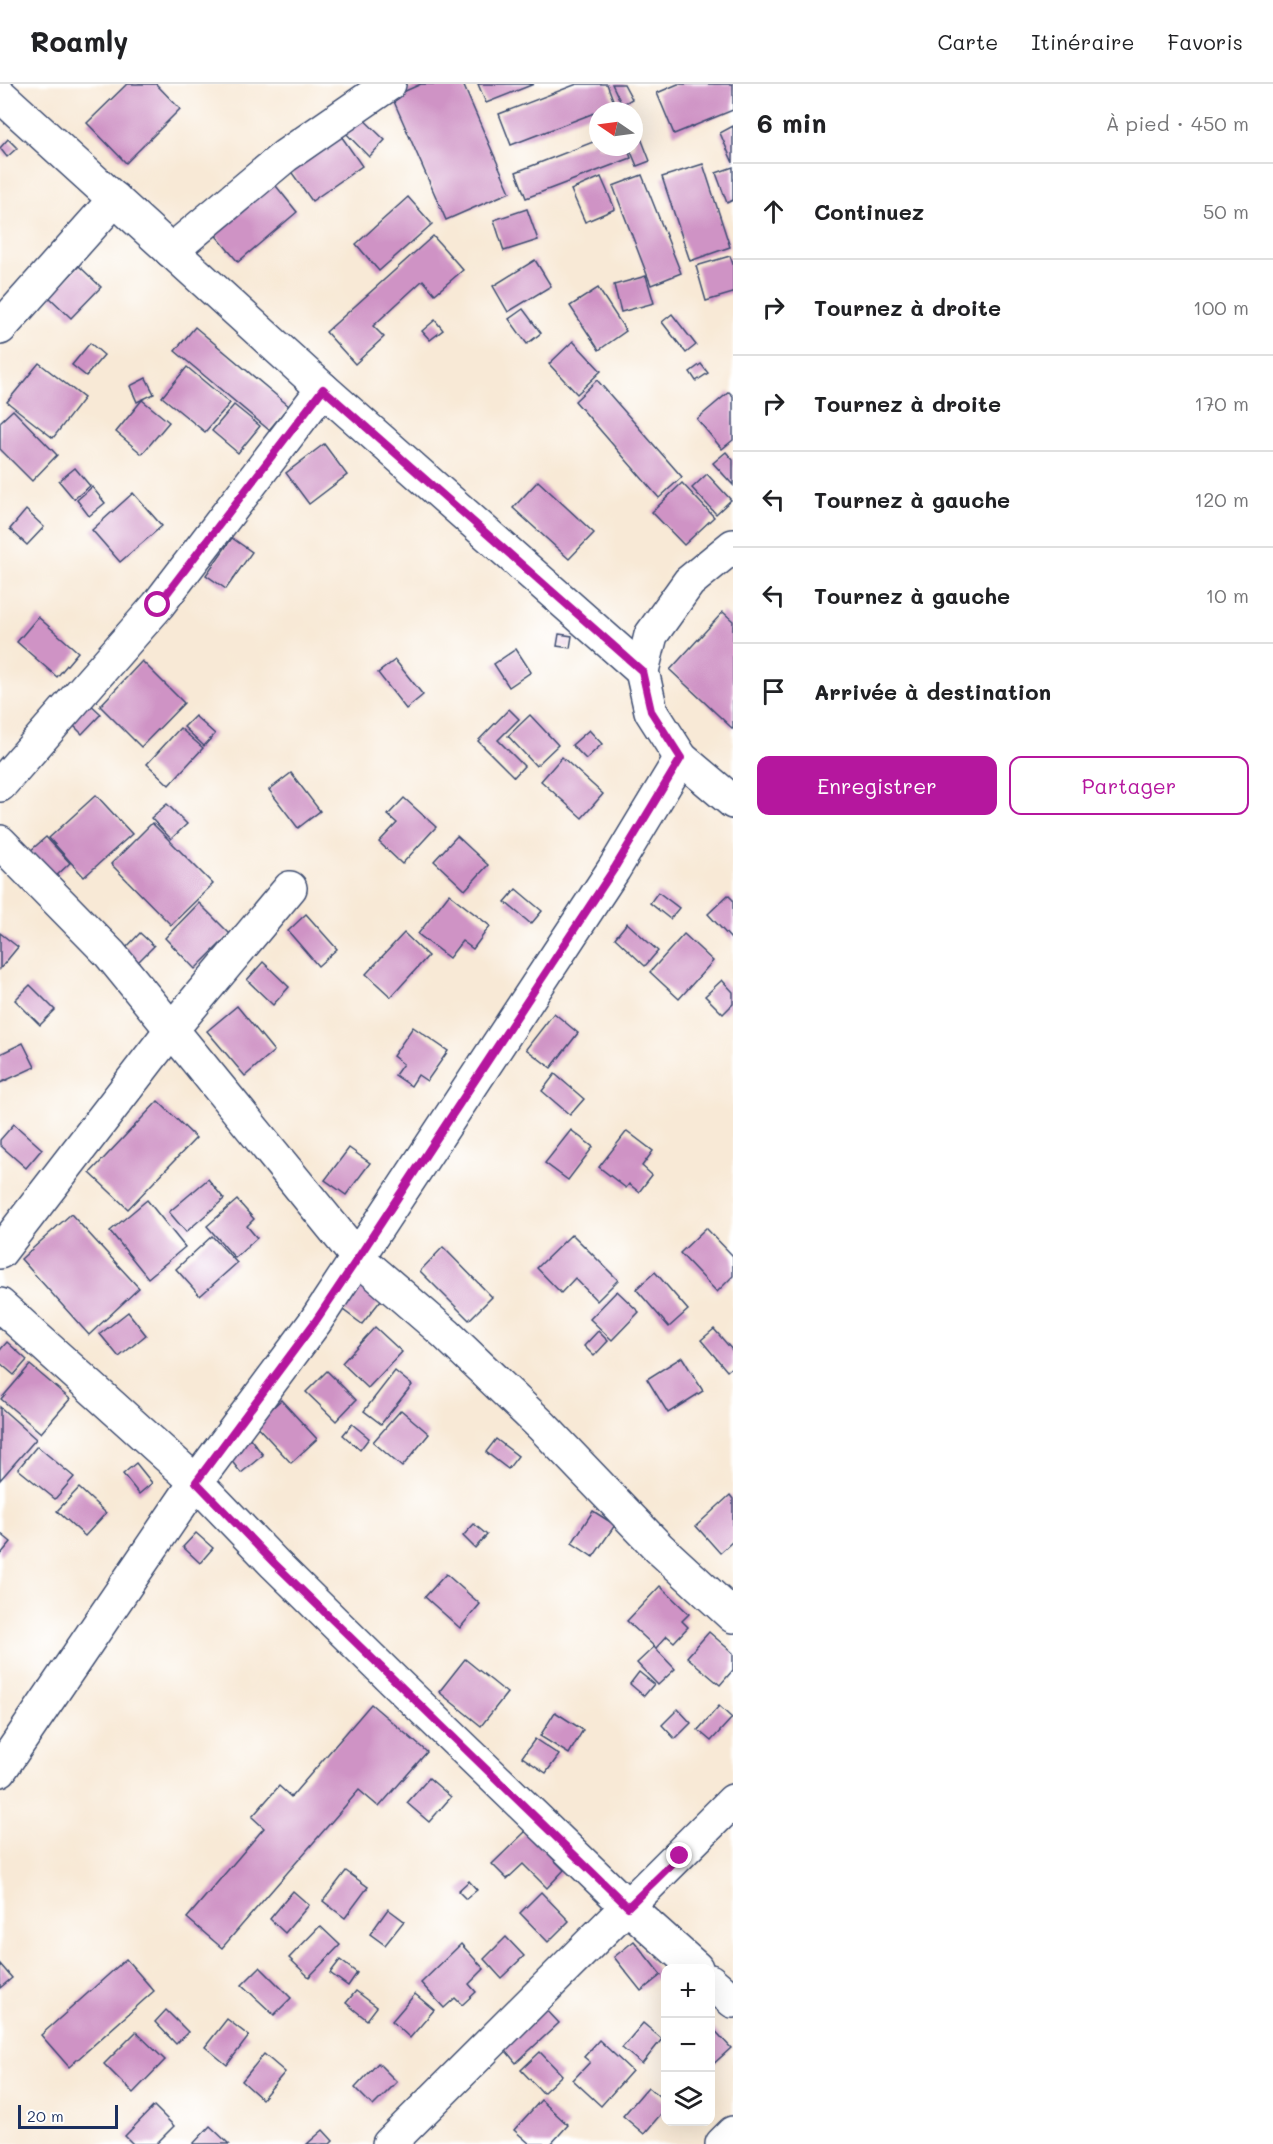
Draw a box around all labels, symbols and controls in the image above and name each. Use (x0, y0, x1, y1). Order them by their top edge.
text: Roamly (30, 23, 129, 59)
text: Carte (937, 28, 998, 55)
text: Itinéraire (1031, 28, 1134, 55)
text: Favoris (1167, 28, 1243, 55)
north arrow (589, 102, 643, 156)
text: 6 min (757, 106, 826, 140)
text: À pied · 450 m (1106, 110, 1249, 136)
icon: ahead (757, 195, 790, 228)
text: Continuez (814, 197, 924, 226)
text: 50 m (1203, 198, 1249, 224)
icon: right (757, 291, 790, 324)
text: Tournez à droite (814, 293, 1001, 322)
text: 100 m (1193, 294, 1249, 320)
icon: right (757, 387, 790, 420)
text: Tournez à droite (814, 389, 1001, 418)
text: 170 m (1194, 390, 1249, 416)
icon: left (757, 483, 790, 516)
text: Tournez à gauche (814, 485, 1010, 514)
text: 120 m (1194, 486, 1249, 512)
icon: left (757, 579, 790, 612)
text: Tournez à gauche (814, 581, 1010, 610)
text: 10 m (1205, 582, 1249, 608)
route start (144, 591, 170, 617)
icon: arrive (757, 675, 790, 708)
text: Arrivée à destination (814, 677, 1051, 706)
button: Enregistrer (757, 756, 997, 815)
button: Partager (1009, 756, 1249, 815)
route end (666, 1842, 692, 1868)
map controls (661, 1964, 715, 2126)
button: + (661, 1964, 715, 2018)
button: − (661, 2018, 715, 2072)
button: layers (661, 2072, 715, 2126)
scale bar (18, 2102, 118, 2130)
text: 20 m (27, 2105, 64, 2126)

